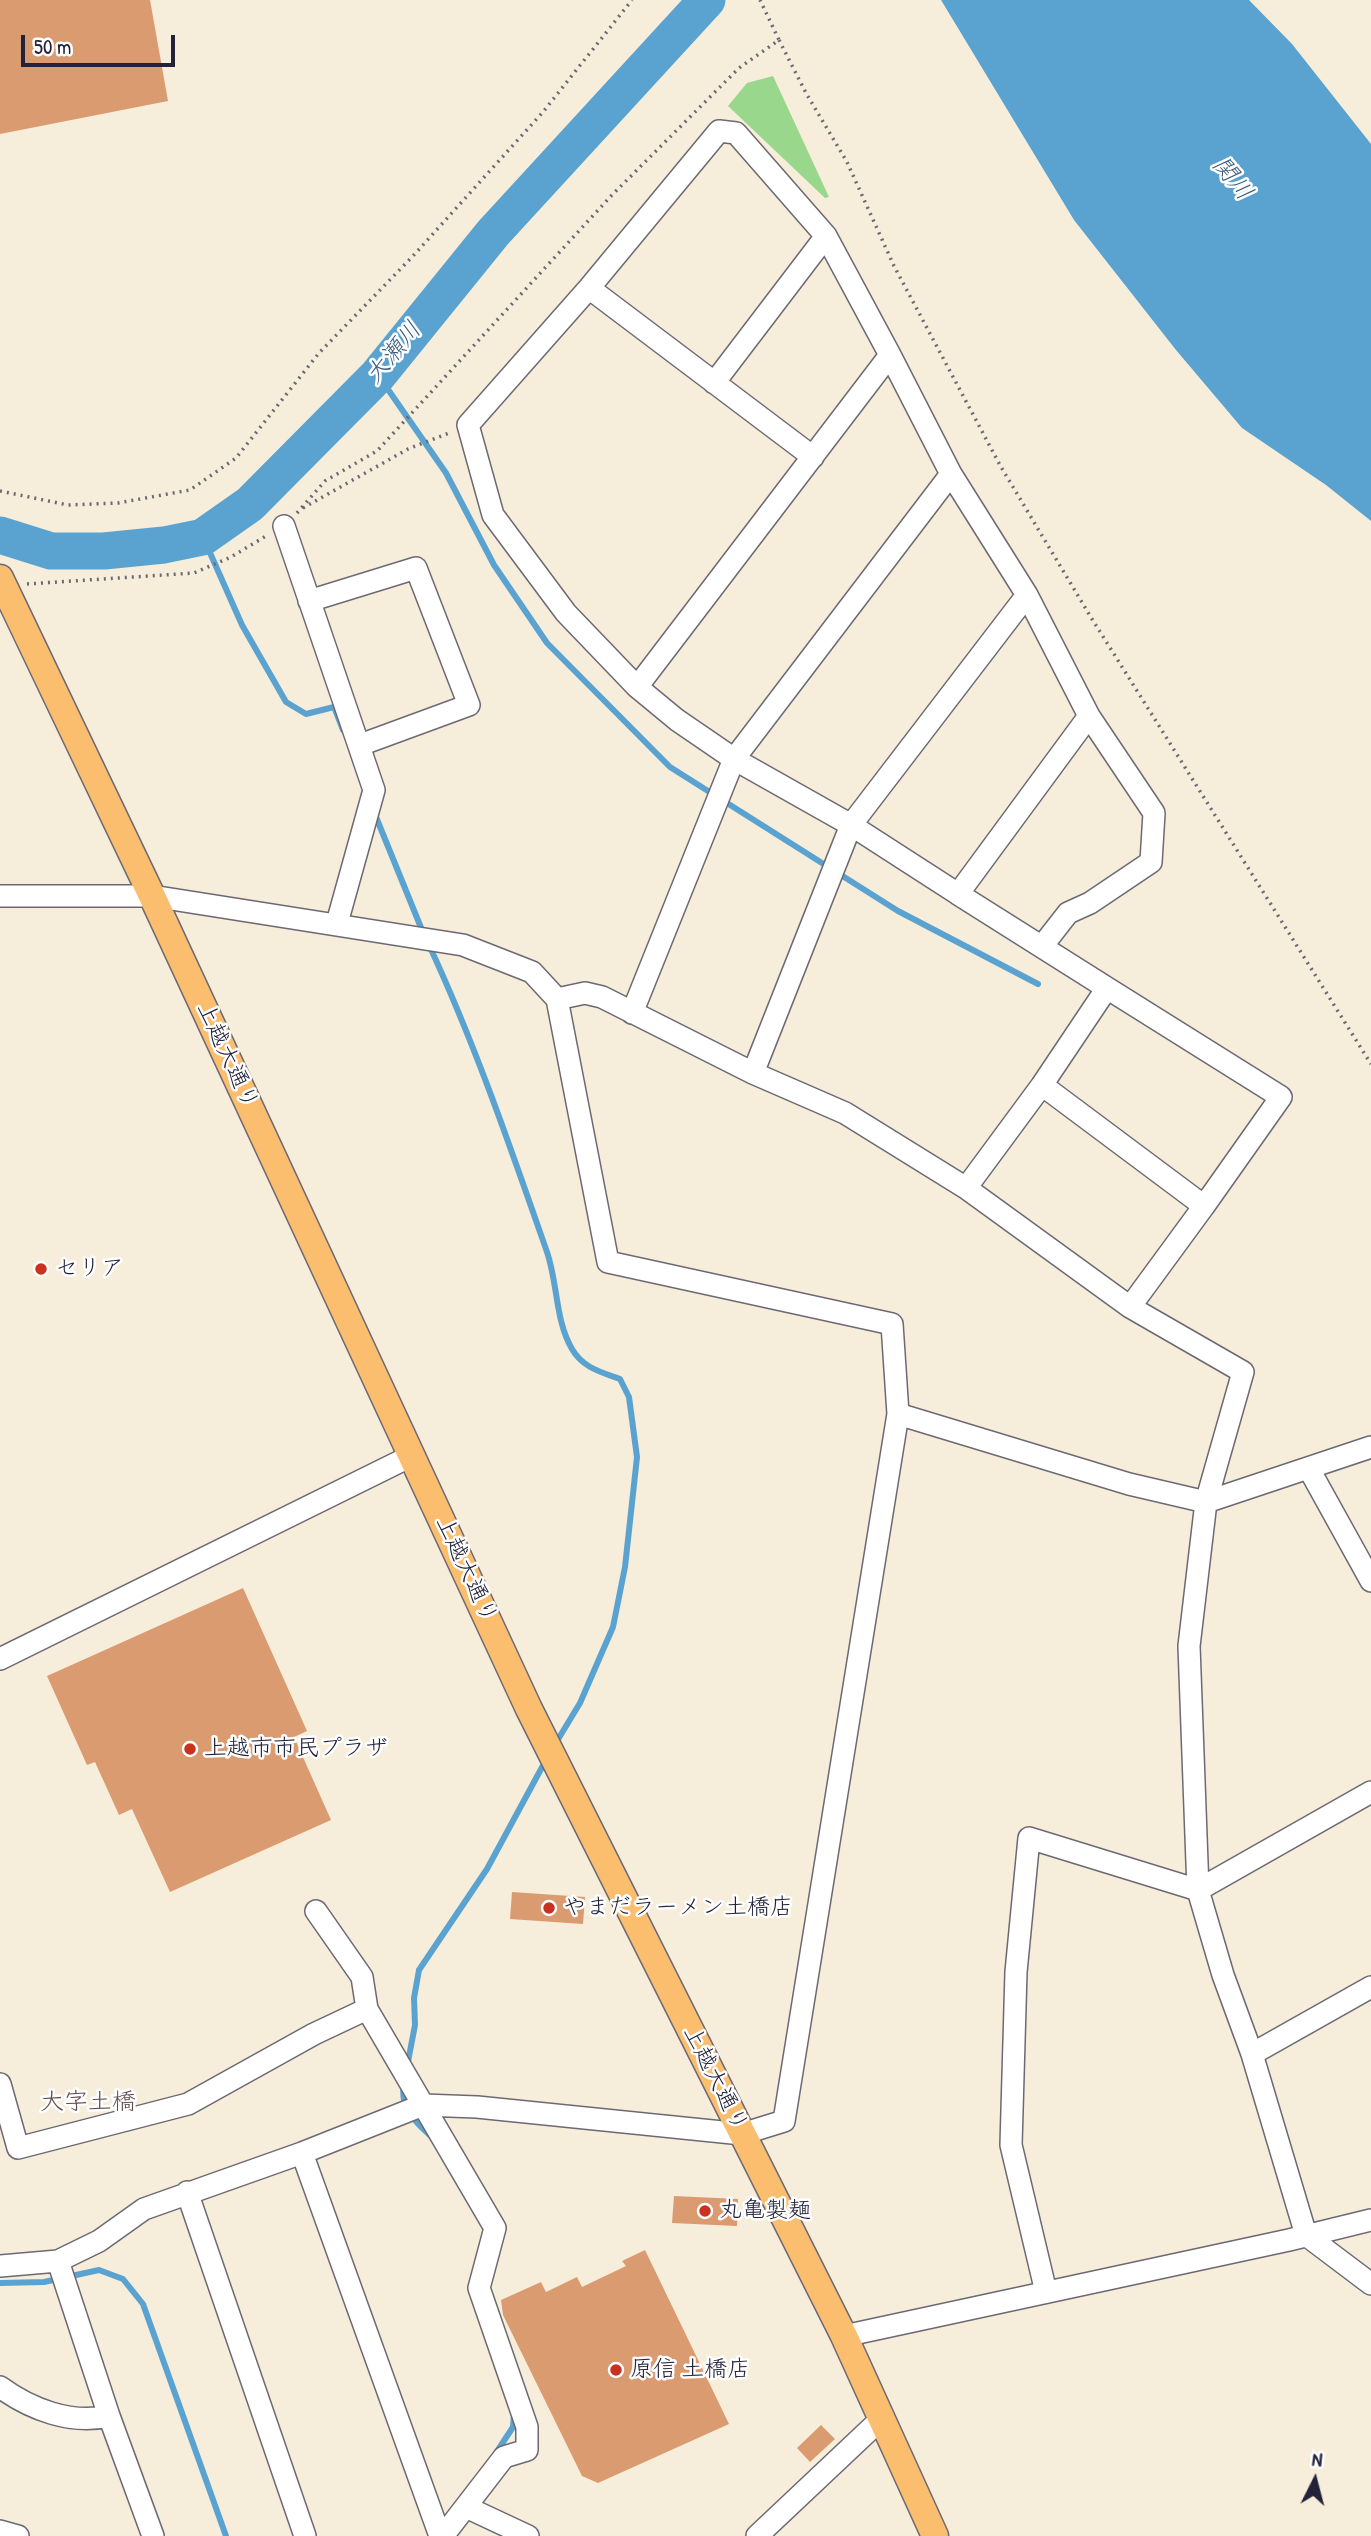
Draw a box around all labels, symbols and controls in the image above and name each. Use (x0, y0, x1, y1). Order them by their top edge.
scale bar (24, 21, 178, 65)
text: 50 m (34, 32, 71, 61)
water label: 関川 (1206, 151, 1258, 207)
water label: 大瀬川 (360, 316, 428, 390)
street label: 上越大通り (190, 998, 264, 1114)
place label: セリア (55, 1255, 124, 1283)
marker: セリア (33, 1261, 49, 1277)
street label: 上越大通り (429, 1512, 503, 1628)
place label: 上越市市民プラザ (204, 1735, 388, 1763)
marker: 上越市市民プラザ (182, 1741, 198, 1757)
place label: やまだラーメン土橋店 (563, 1894, 793, 1922)
marker: やまだラーメン土橋店 (541, 1900, 557, 1916)
street label: 上越大通り (677, 2022, 753, 2136)
district label: 大字土橋 (40, 2089, 136, 2117)
place label: 丸亀製麺 (719, 2197, 811, 2225)
marker: 丸亀製麺 (697, 2203, 713, 2219)
place label: 原信 土橋店 (630, 2356, 750, 2384)
marker: 原信 土橋店 (608, 2362, 624, 2378)
north arrow (1280, 2445, 1350, 2515)
text: N (1311, 2446, 1324, 2473)

